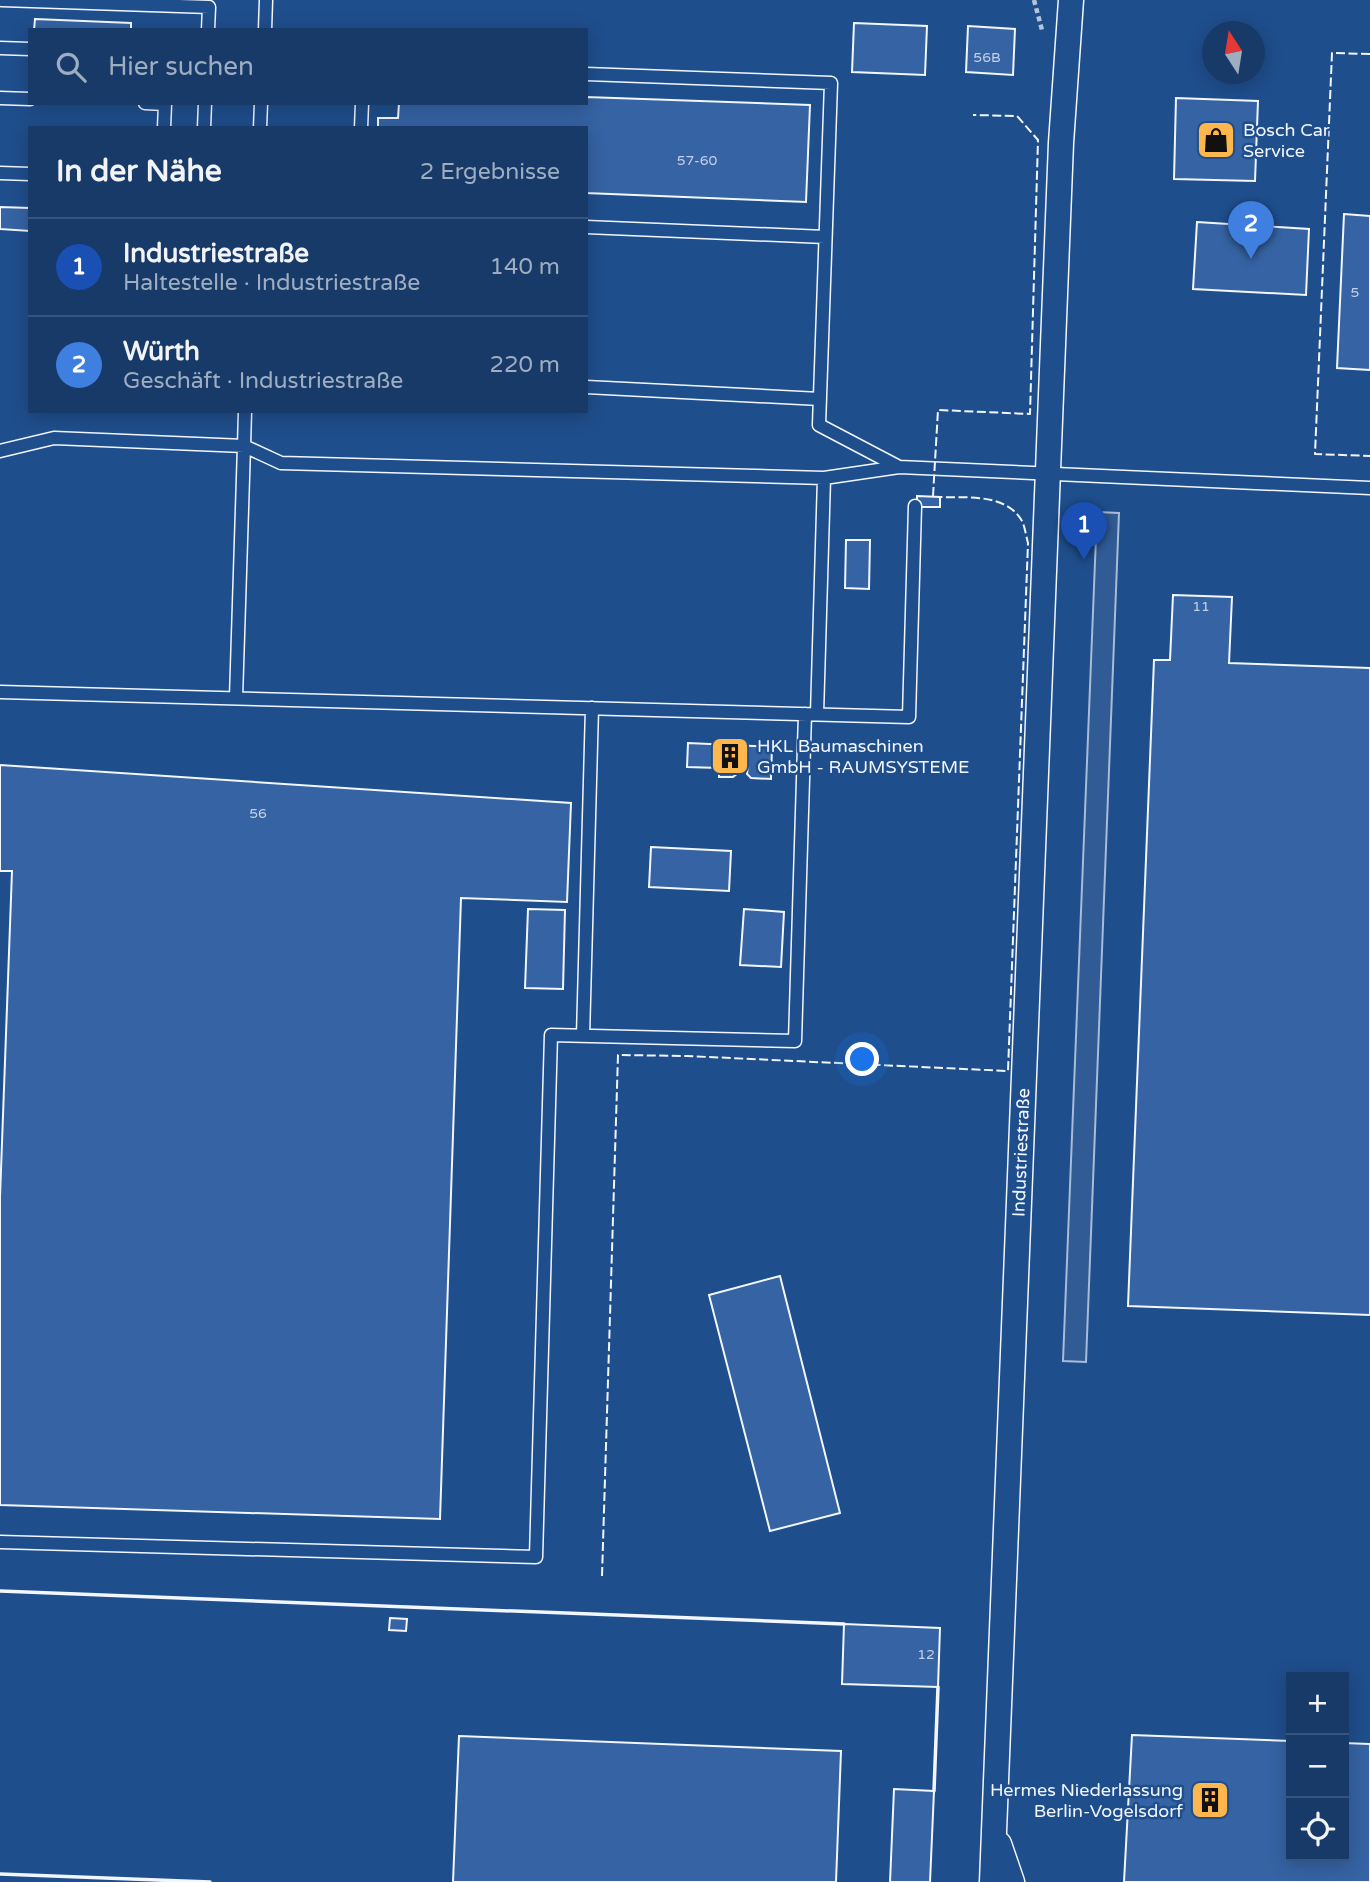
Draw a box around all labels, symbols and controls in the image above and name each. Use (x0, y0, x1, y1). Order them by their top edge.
north arrow (1202, 21, 1265, 84)
search box (28, 28, 588, 105)
icon: search (52, 48, 90, 86)
house number: 56B (973, 49, 1001, 66)
text: Hier suchen (108, 51, 254, 82)
shop icon: Bosch Car Service (1195, 119, 1237, 161)
place label: Bosch Car Service (1243, 119, 1330, 162)
house number: 57-60 (677, 152, 718, 169)
text: In der Nähe (56, 153, 222, 190)
text: 2 Ergebnisse (420, 158, 560, 186)
pin: 2 (1228, 201, 1274, 259)
text: Industriestraße (123, 238, 309, 269)
text: 1 (72, 253, 86, 281)
text: 140 m (490, 253, 560, 281)
text: Haltestelle · Industriestraße (123, 269, 420, 297)
house number: 5 (1351, 284, 1359, 301)
text: Würth (123, 336, 200, 367)
text: 2 (72, 351, 86, 379)
text: 220 m (490, 351, 560, 379)
text: Geschäft · Industriestraße (123, 367, 403, 395)
pin: 1 (1061, 502, 1107, 560)
house number: 11 (1192, 598, 1210, 615)
building icon: HKL Baumaschinen GmbH - RAUMSYSTEME (709, 735, 751, 777)
place label: HKL Baumaschinen GmbH - RAUMSYSTEME (757, 735, 970, 778)
house number: 56 (249, 805, 267, 822)
your location (845, 1042, 879, 1076)
street label: Industriestraße (1007, 1088, 1034, 1217)
house number: 12 (917, 1646, 935, 1663)
map controls (1286, 1672, 1349, 1861)
button: + (1286, 1672, 1349, 1735)
button: − (1286, 1735, 1349, 1798)
place label: Hermes Niederlassung Berlin-Vogelsdorf (990, 1779, 1183, 1822)
building icon: Hermes Niederlassung Berlin-Vogelsdorf (1189, 1779, 1231, 1821)
button: locate (1286, 1798, 1349, 1861)

